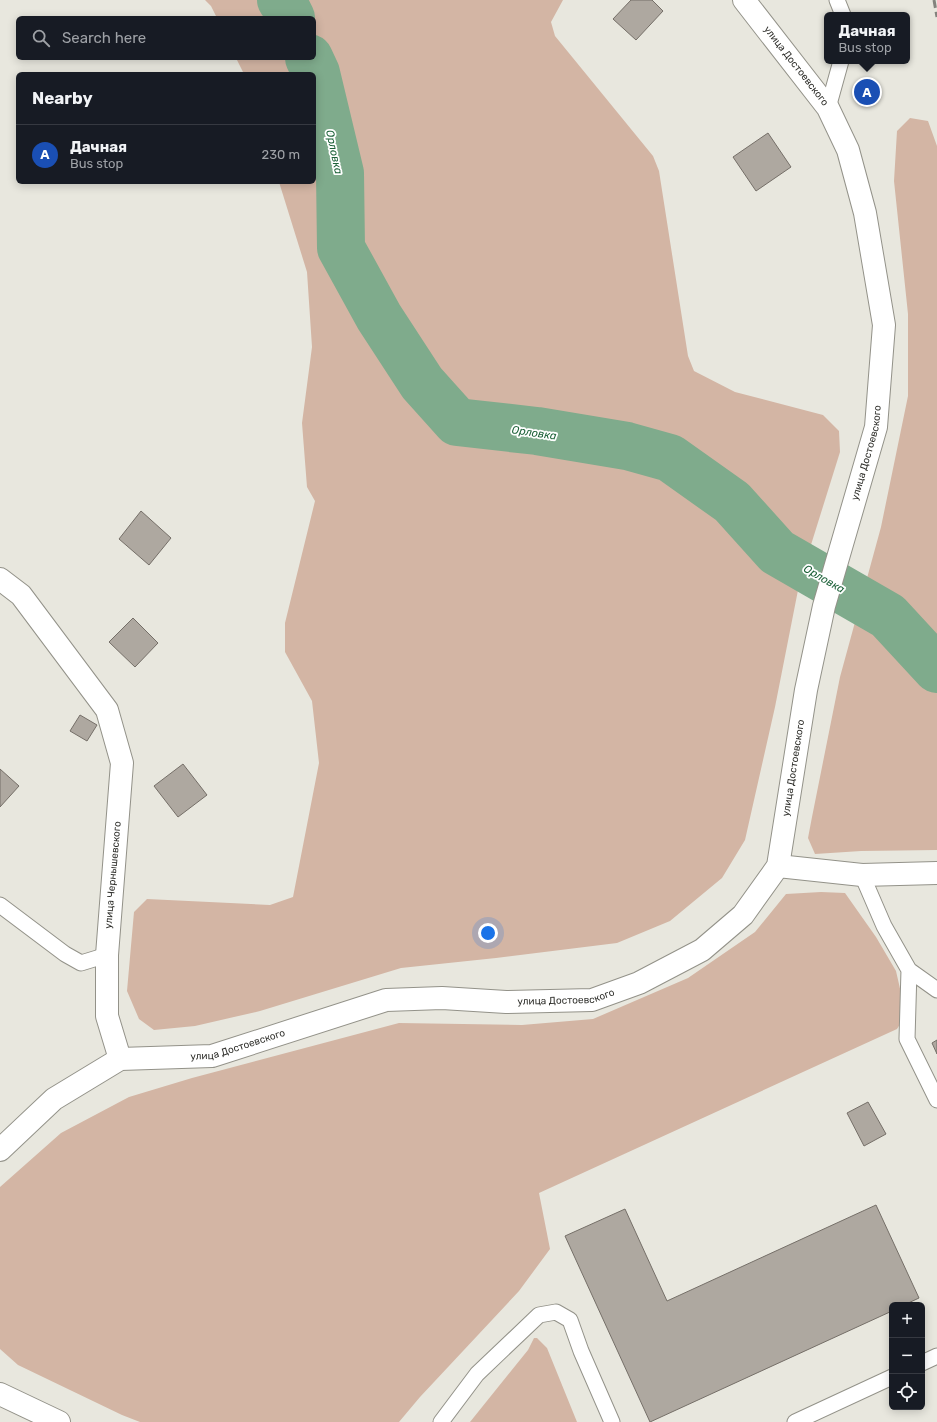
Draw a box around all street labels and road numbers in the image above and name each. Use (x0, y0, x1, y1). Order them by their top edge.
street label: улица Достоевского (761, 24, 831, 108)
street label: улица Достоевского (849, 405, 884, 502)
street label: улица Достоевского (780, 718, 807, 817)
street label: улица Чернышевского (102, 820, 124, 929)
street label: улица Достоевского (517, 986, 616, 1008)
street label: улица Достоевского (190, 1027, 287, 1063)

